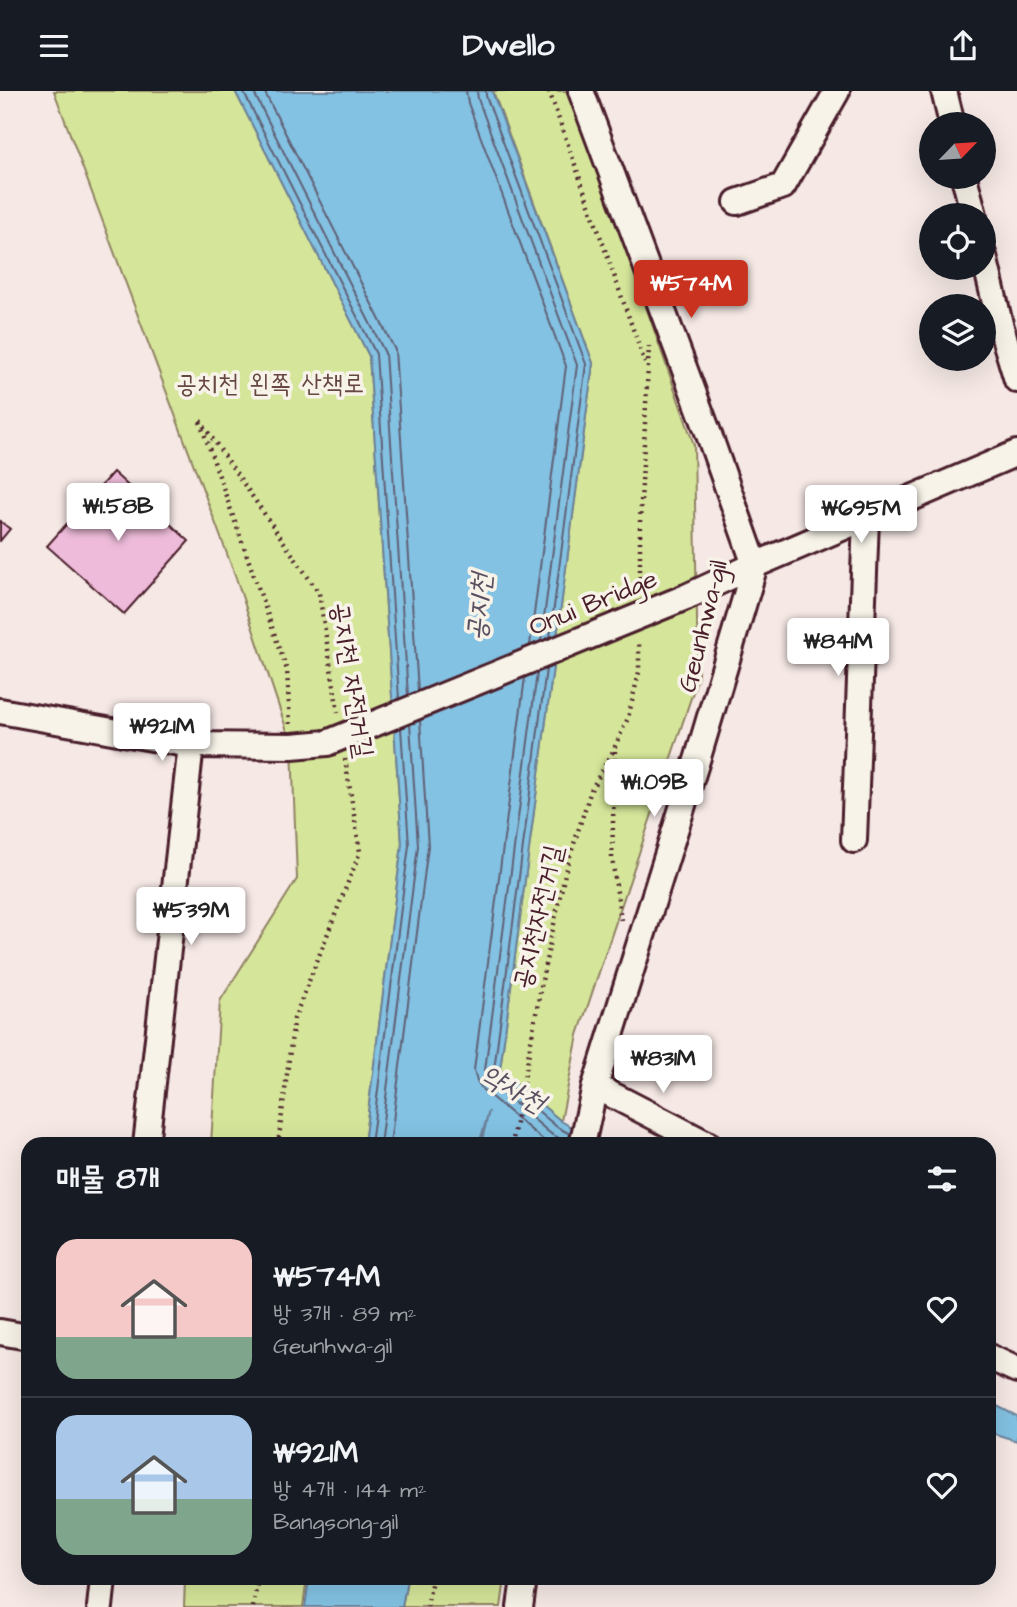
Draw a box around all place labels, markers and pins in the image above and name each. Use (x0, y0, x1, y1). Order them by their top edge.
pin: ₩574M (642, 261, 740, 320)
pin: ₩1.58B (61, 483, 175, 543)
pin: ₩695M (812, 485, 910, 545)
pin: ₩841M (789, 619, 887, 678)
pin: ₩921M (113, 703, 211, 763)
pin: ₩1.09B (597, 759, 711, 819)
pin: ₩539M (142, 887, 240, 947)
pin: ₩831M (614, 1035, 712, 1095)

